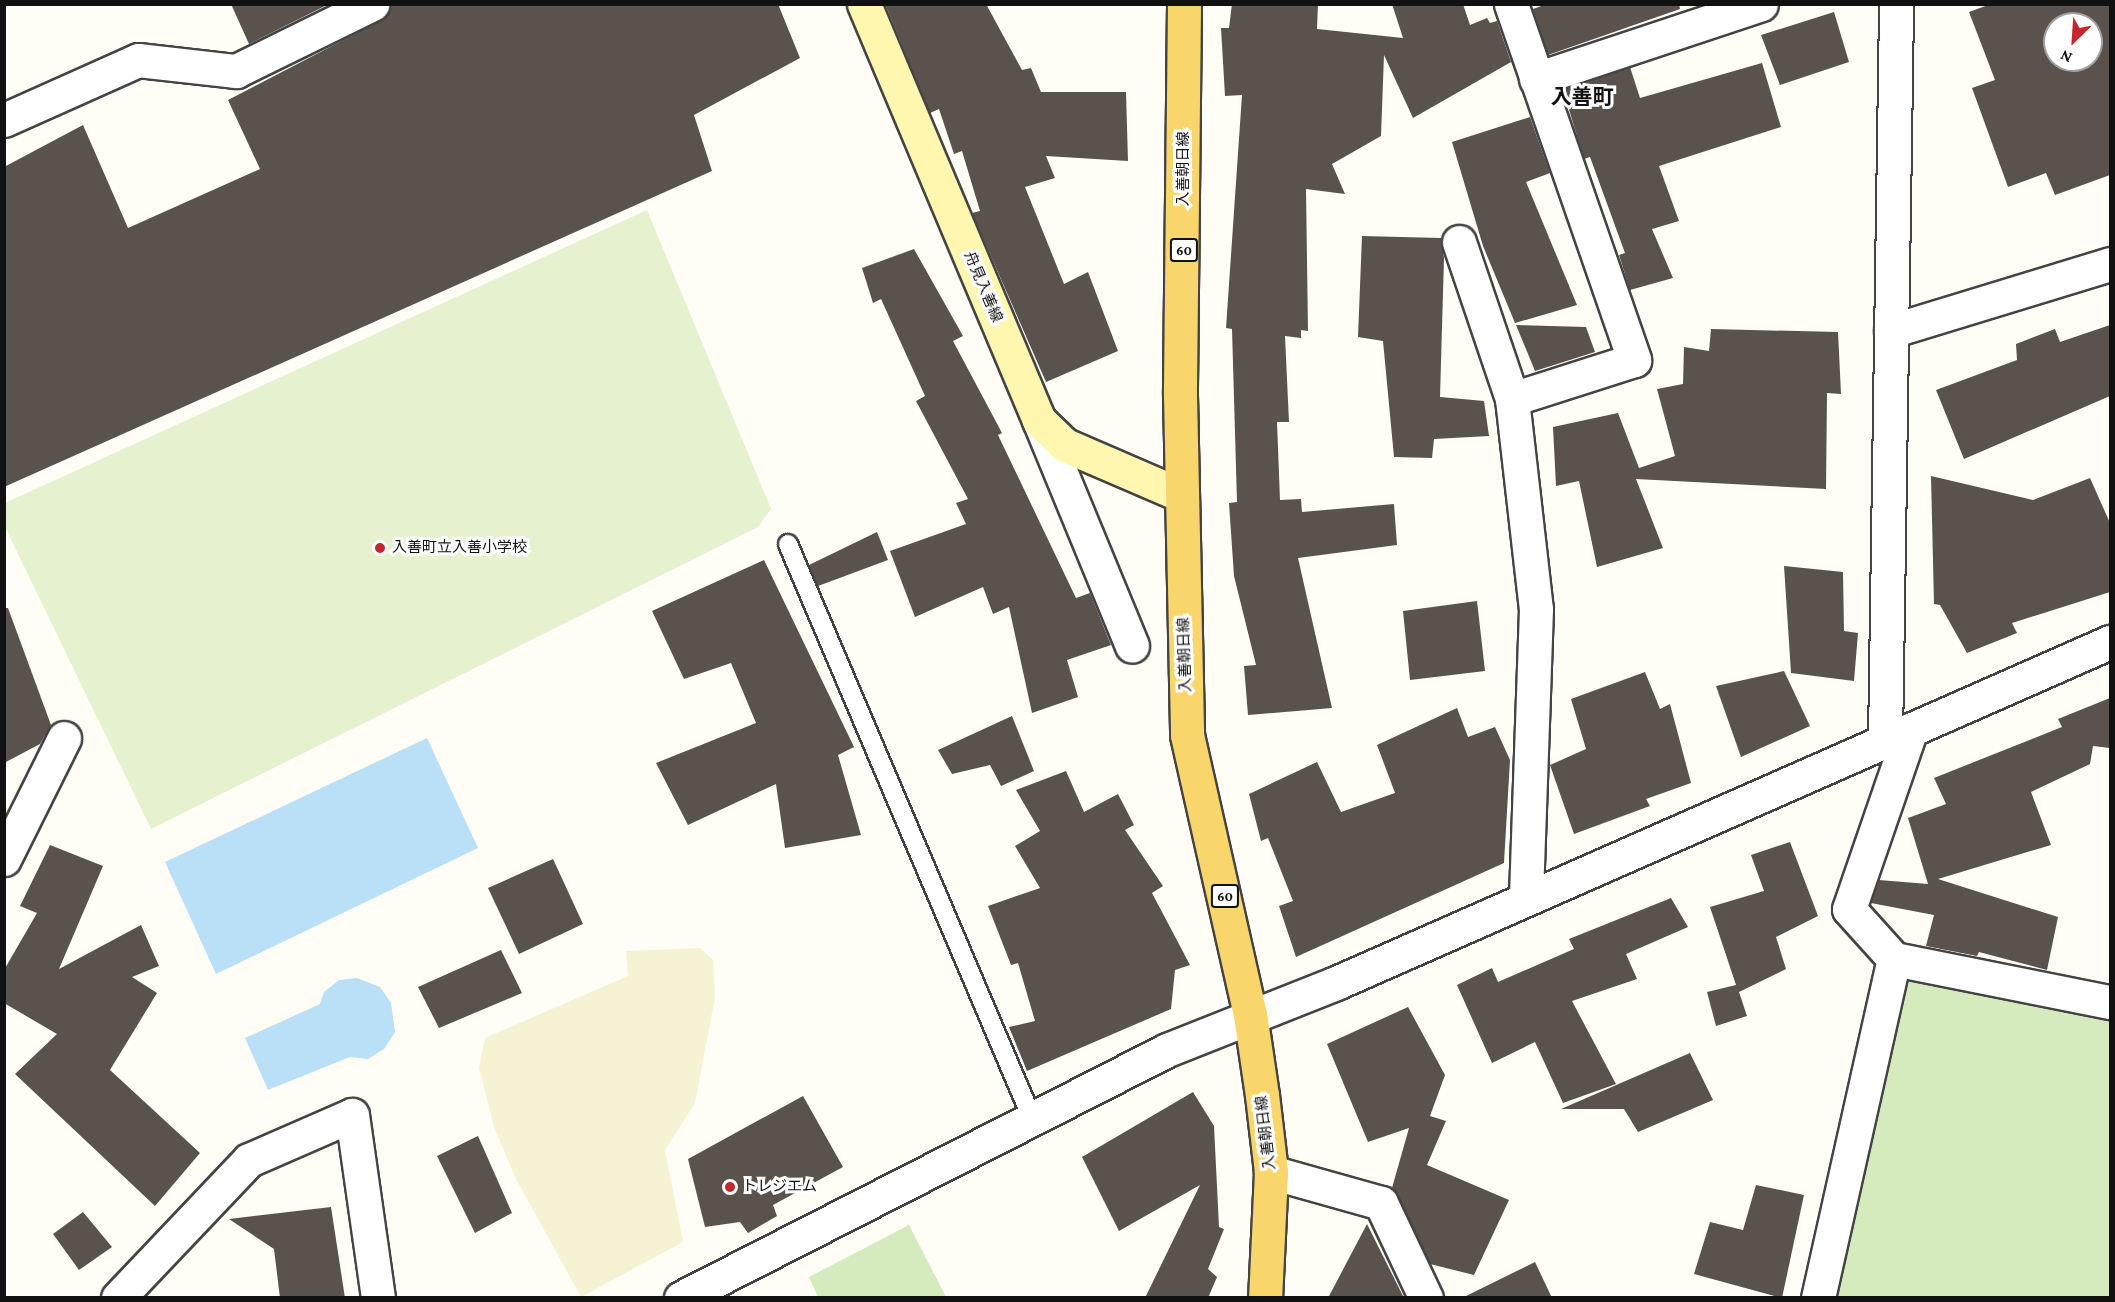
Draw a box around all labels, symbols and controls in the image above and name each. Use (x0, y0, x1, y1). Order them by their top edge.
north arrow (2043, 12, 2103, 72)
text: N (2057, 47, 2075, 67)
district label: 入善町 (1551, 84, 1613, 110)
street label: 入善朝日線 (1175, 132, 1193, 206)
road number: 60 (1169, 239, 1199, 261)
street label: 舟見入善線 (960, 249, 1006, 325)
place label: 入善町立入善小学校 (392, 539, 527, 557)
marker: 入善町立入善小学校 (373, 541, 387, 555)
street label: 入善朝日線 (1175, 617, 1195, 693)
road number: 60 (1210, 885, 1240, 907)
street label: 入善朝日線 (1252, 1095, 1280, 1171)
place label: トレジエム (742, 1178, 817, 1196)
marker: トレジエム (723, 1180, 737, 1194)

